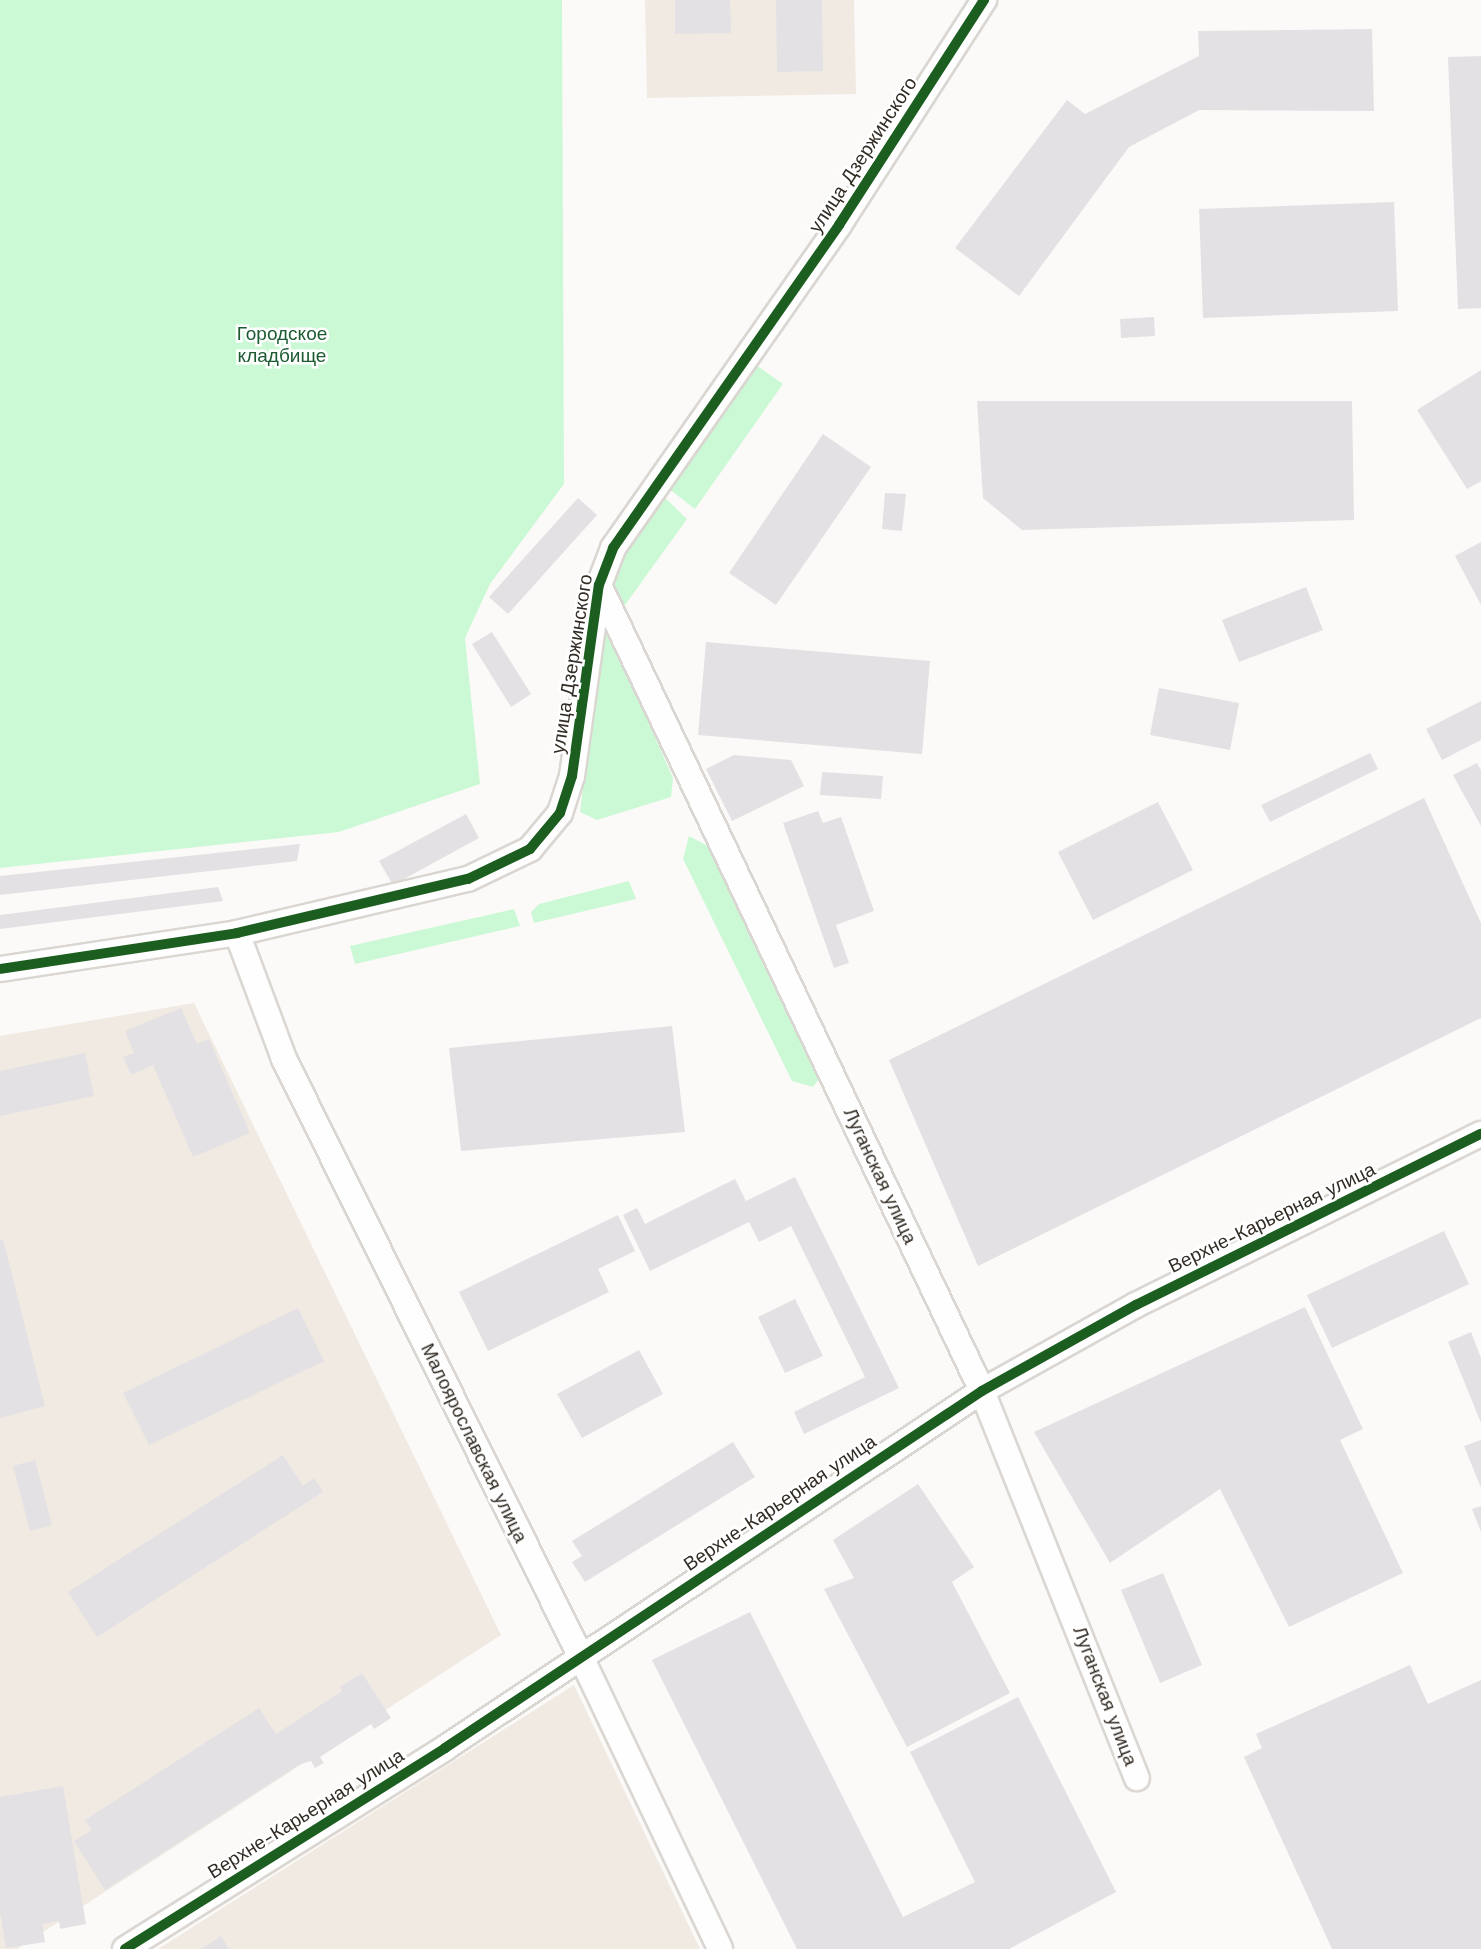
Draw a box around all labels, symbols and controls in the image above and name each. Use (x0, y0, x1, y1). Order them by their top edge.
street label: улица Дзержинского (804, 73, 922, 237)
park label: Городское кладбище (237, 323, 327, 367)
street label: улица Дзержинского (547, 573, 597, 755)
street label: Луганская улица (838, 1104, 922, 1248)
street label: Верхне-Карьерная улица (1165, 1158, 1379, 1278)
street label: Малоярославская улица (416, 1340, 532, 1546)
street label: Верхне-Карьерная улица (679, 1430, 881, 1576)
street label: Луганская улица (1068, 1623, 1142, 1769)
street label: Верхне-Карьерная улица (204, 1744, 408, 1884)

